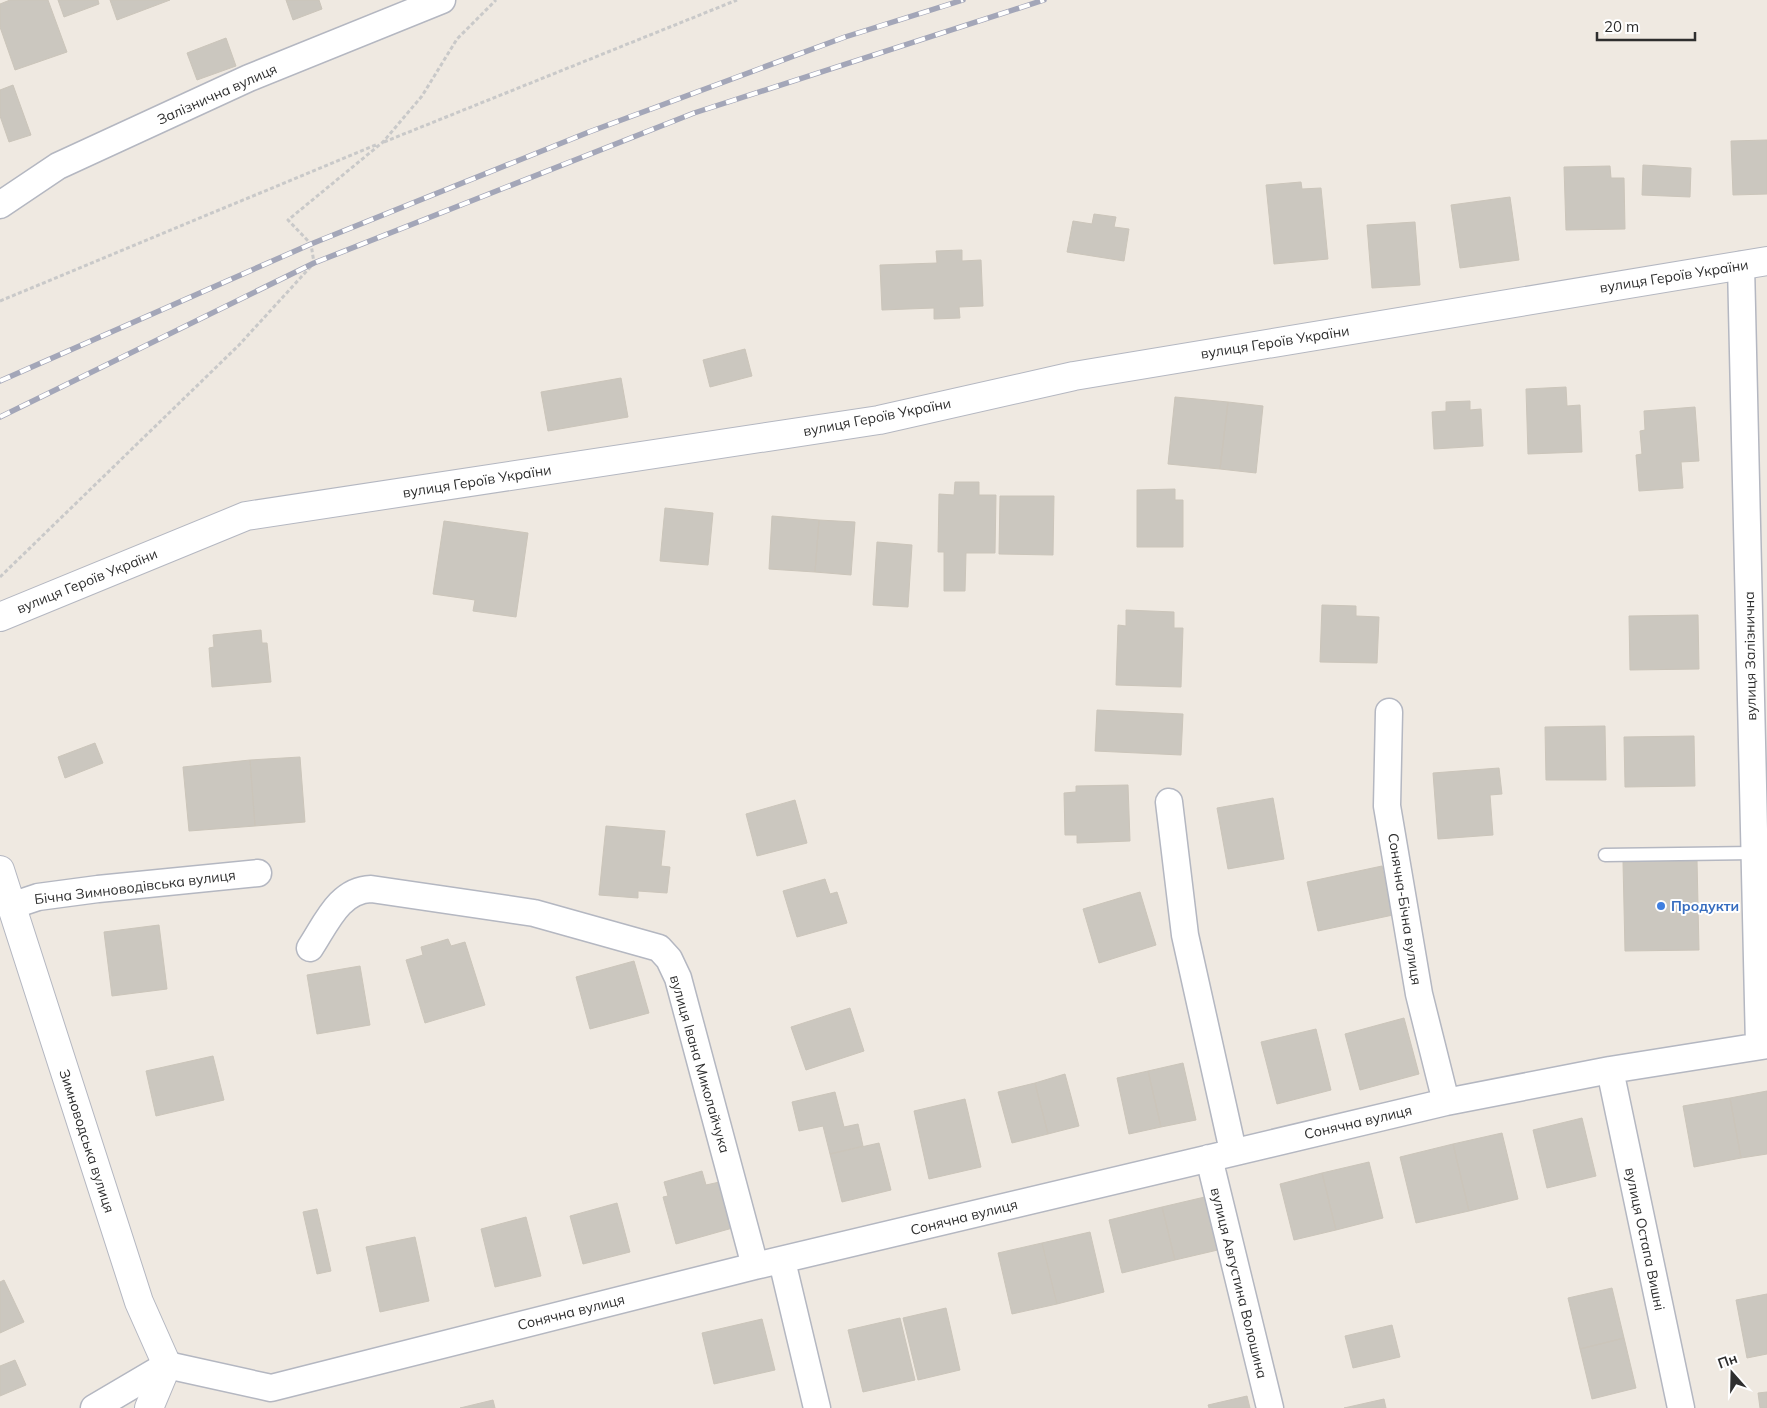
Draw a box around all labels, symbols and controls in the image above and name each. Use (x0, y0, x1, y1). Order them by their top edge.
scale bar (1597, 10, 1694, 42)
text: 20 m (1604, 17, 1639, 36)
street label: Залізнична вулиця (154, 59, 280, 129)
street label: вулиця Героїв України (1598, 255, 1750, 297)
street label: вулиця Героїв України (1199, 321, 1351, 363)
street label: вулиця Героїв України (802, 394, 952, 440)
street label: вулиця Героїв України (401, 460, 553, 502)
street label: вулиця Героїв України (14, 545, 160, 617)
street label: вулиця Залізнична (1740, 591, 1760, 721)
street label: Сонячна-Бічна вулиця (1384, 832, 1426, 986)
street label: Бічна Зимноводівська вулиця (33, 866, 237, 908)
place label: Продукти (1671, 897, 1739, 915)
marker: Продукти (1655, 900, 1667, 912)
street label: вулиця Івана Миколайчука (666, 973, 734, 1155)
street label: Зимноводська вулиця (55, 1067, 119, 1215)
street label: Сонячна вулиця (1302, 1101, 1414, 1143)
street label: вулиця Остапа Вишні (1621, 1166, 1669, 1312)
street label: вулиця Августина Волошина (1207, 1186, 1271, 1380)
street label: Сонячна вулиця (909, 1195, 1019, 1239)
street label: Сонячна вулиця (516, 1290, 626, 1334)
north arrow (1707, 1348, 1757, 1398)
text: Пн (1715, 1349, 1740, 1373)

